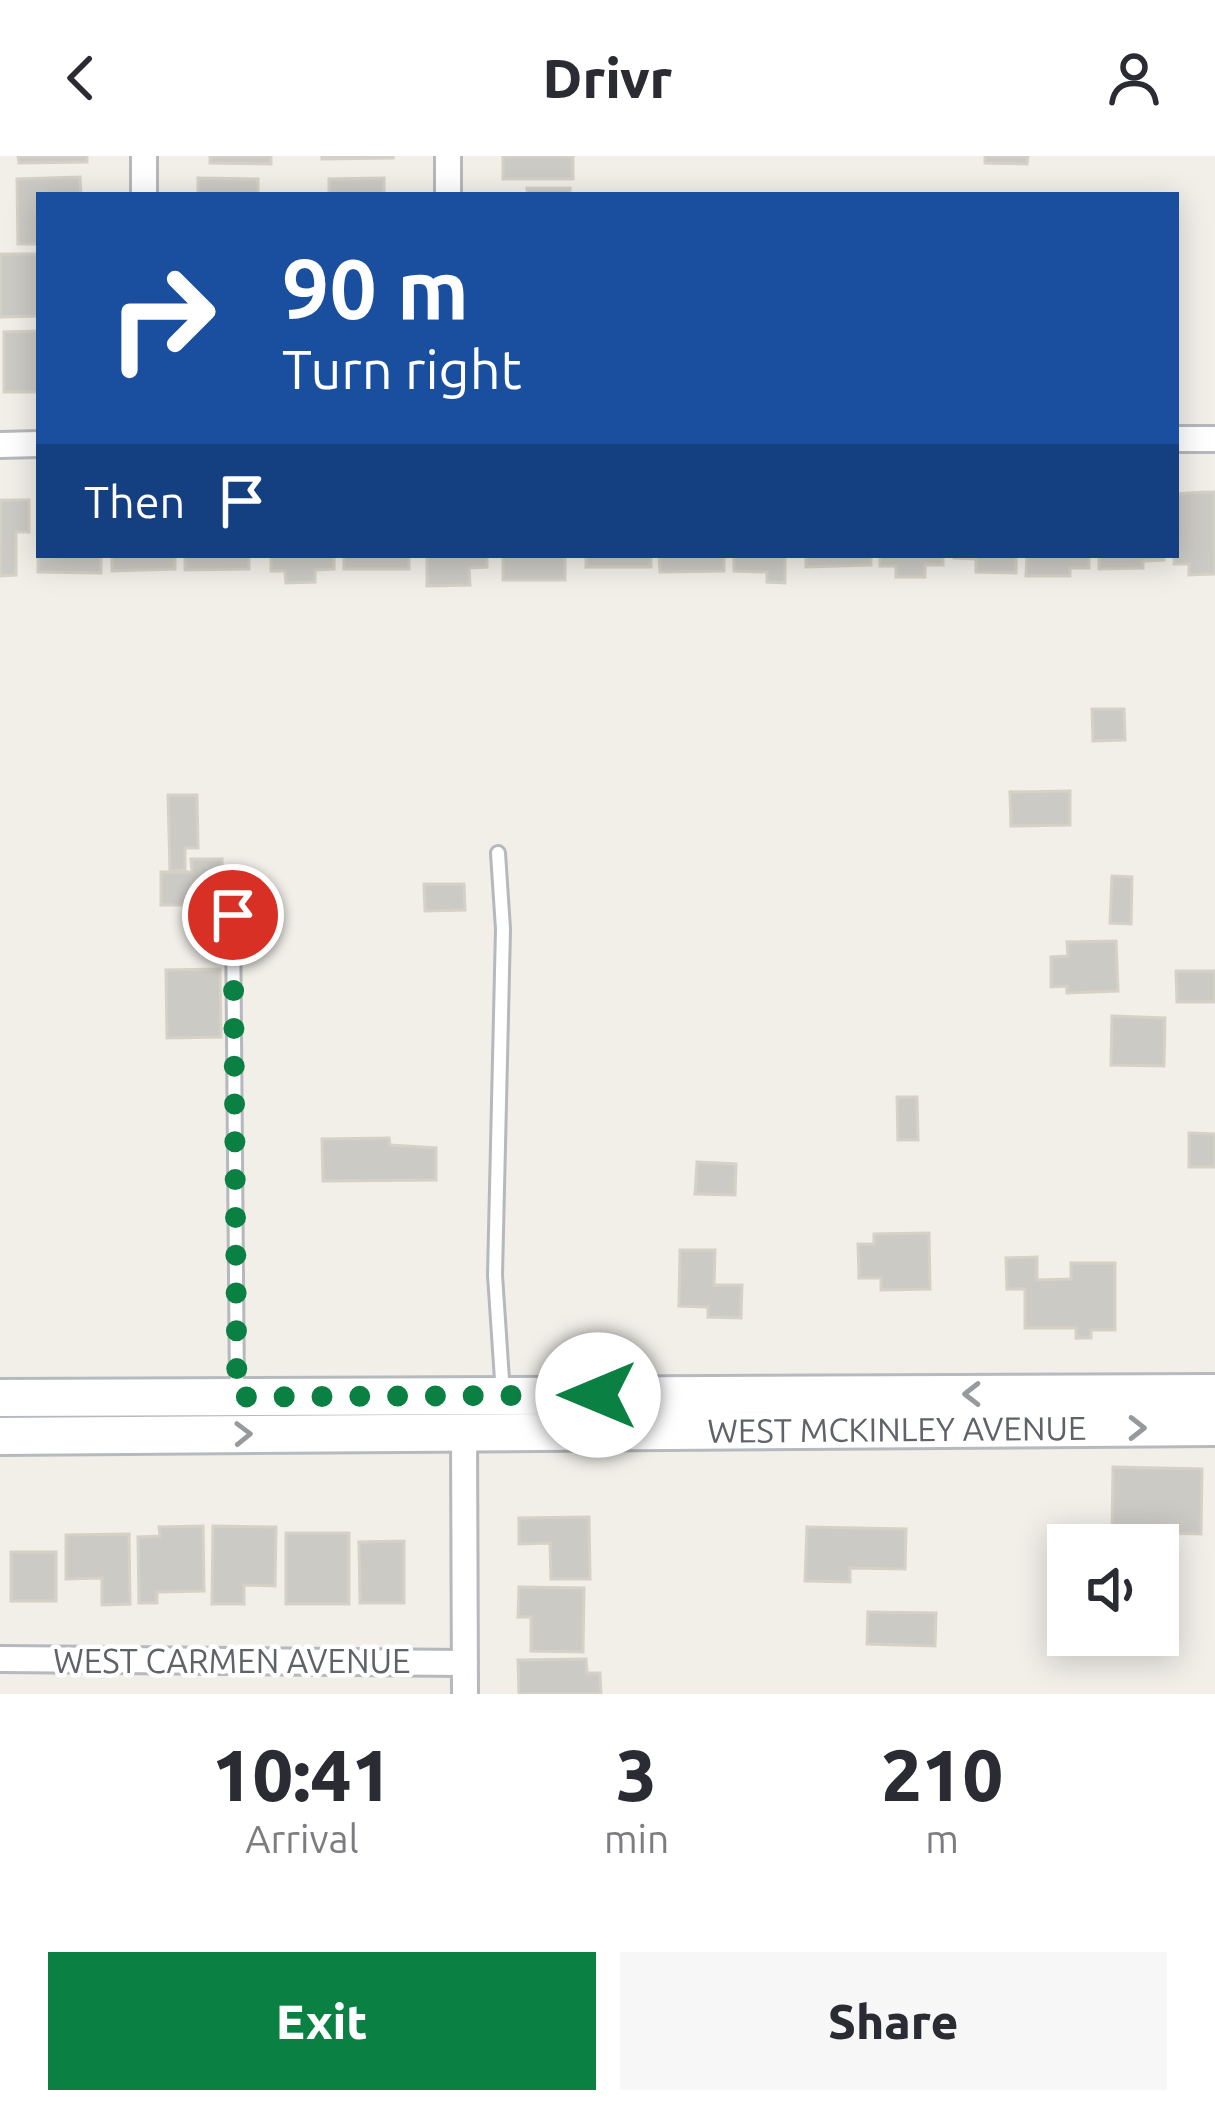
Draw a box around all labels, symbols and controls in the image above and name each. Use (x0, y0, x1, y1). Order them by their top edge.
icon: back (48, 45, 114, 111)
icon: person (1101, 45, 1167, 111)
text: Drivr (543, 48, 672, 108)
icon: right (84, 240, 240, 396)
text: 90 m (282, 241, 469, 335)
text: Turn right (282, 339, 522, 399)
icon: arrive (209, 468, 275, 534)
text: Then (84, 476, 185, 527)
pin (182, 864, 284, 966)
icon: arrive (200, 882, 266, 948)
position arrow (535, 1332, 661, 1458)
one-way arrow (962, 1381, 980, 1407)
street label: WEST MCKINLEY AVENUE (707, 1409, 1087, 1449)
one-way arrow (1129, 1415, 1147, 1441)
one-way arrow (235, 1421, 253, 1447)
map controls (1047, 1524, 1179, 1656)
button: sound (1047, 1524, 1179, 1656)
street label: WEST CARMEN AVENUE (53, 1642, 411, 1679)
text: 10:41 (212, 1734, 392, 1815)
text: 3 (616, 1734, 657, 1815)
text: 210 (881, 1734, 1003, 1815)
text: Arrival (245, 1817, 359, 1860)
text: min (604, 1817, 669, 1860)
text: m (925, 1817, 959, 1860)
button: Exit (48, 1952, 596, 2090)
button: Share (620, 1952, 1167, 2090)

